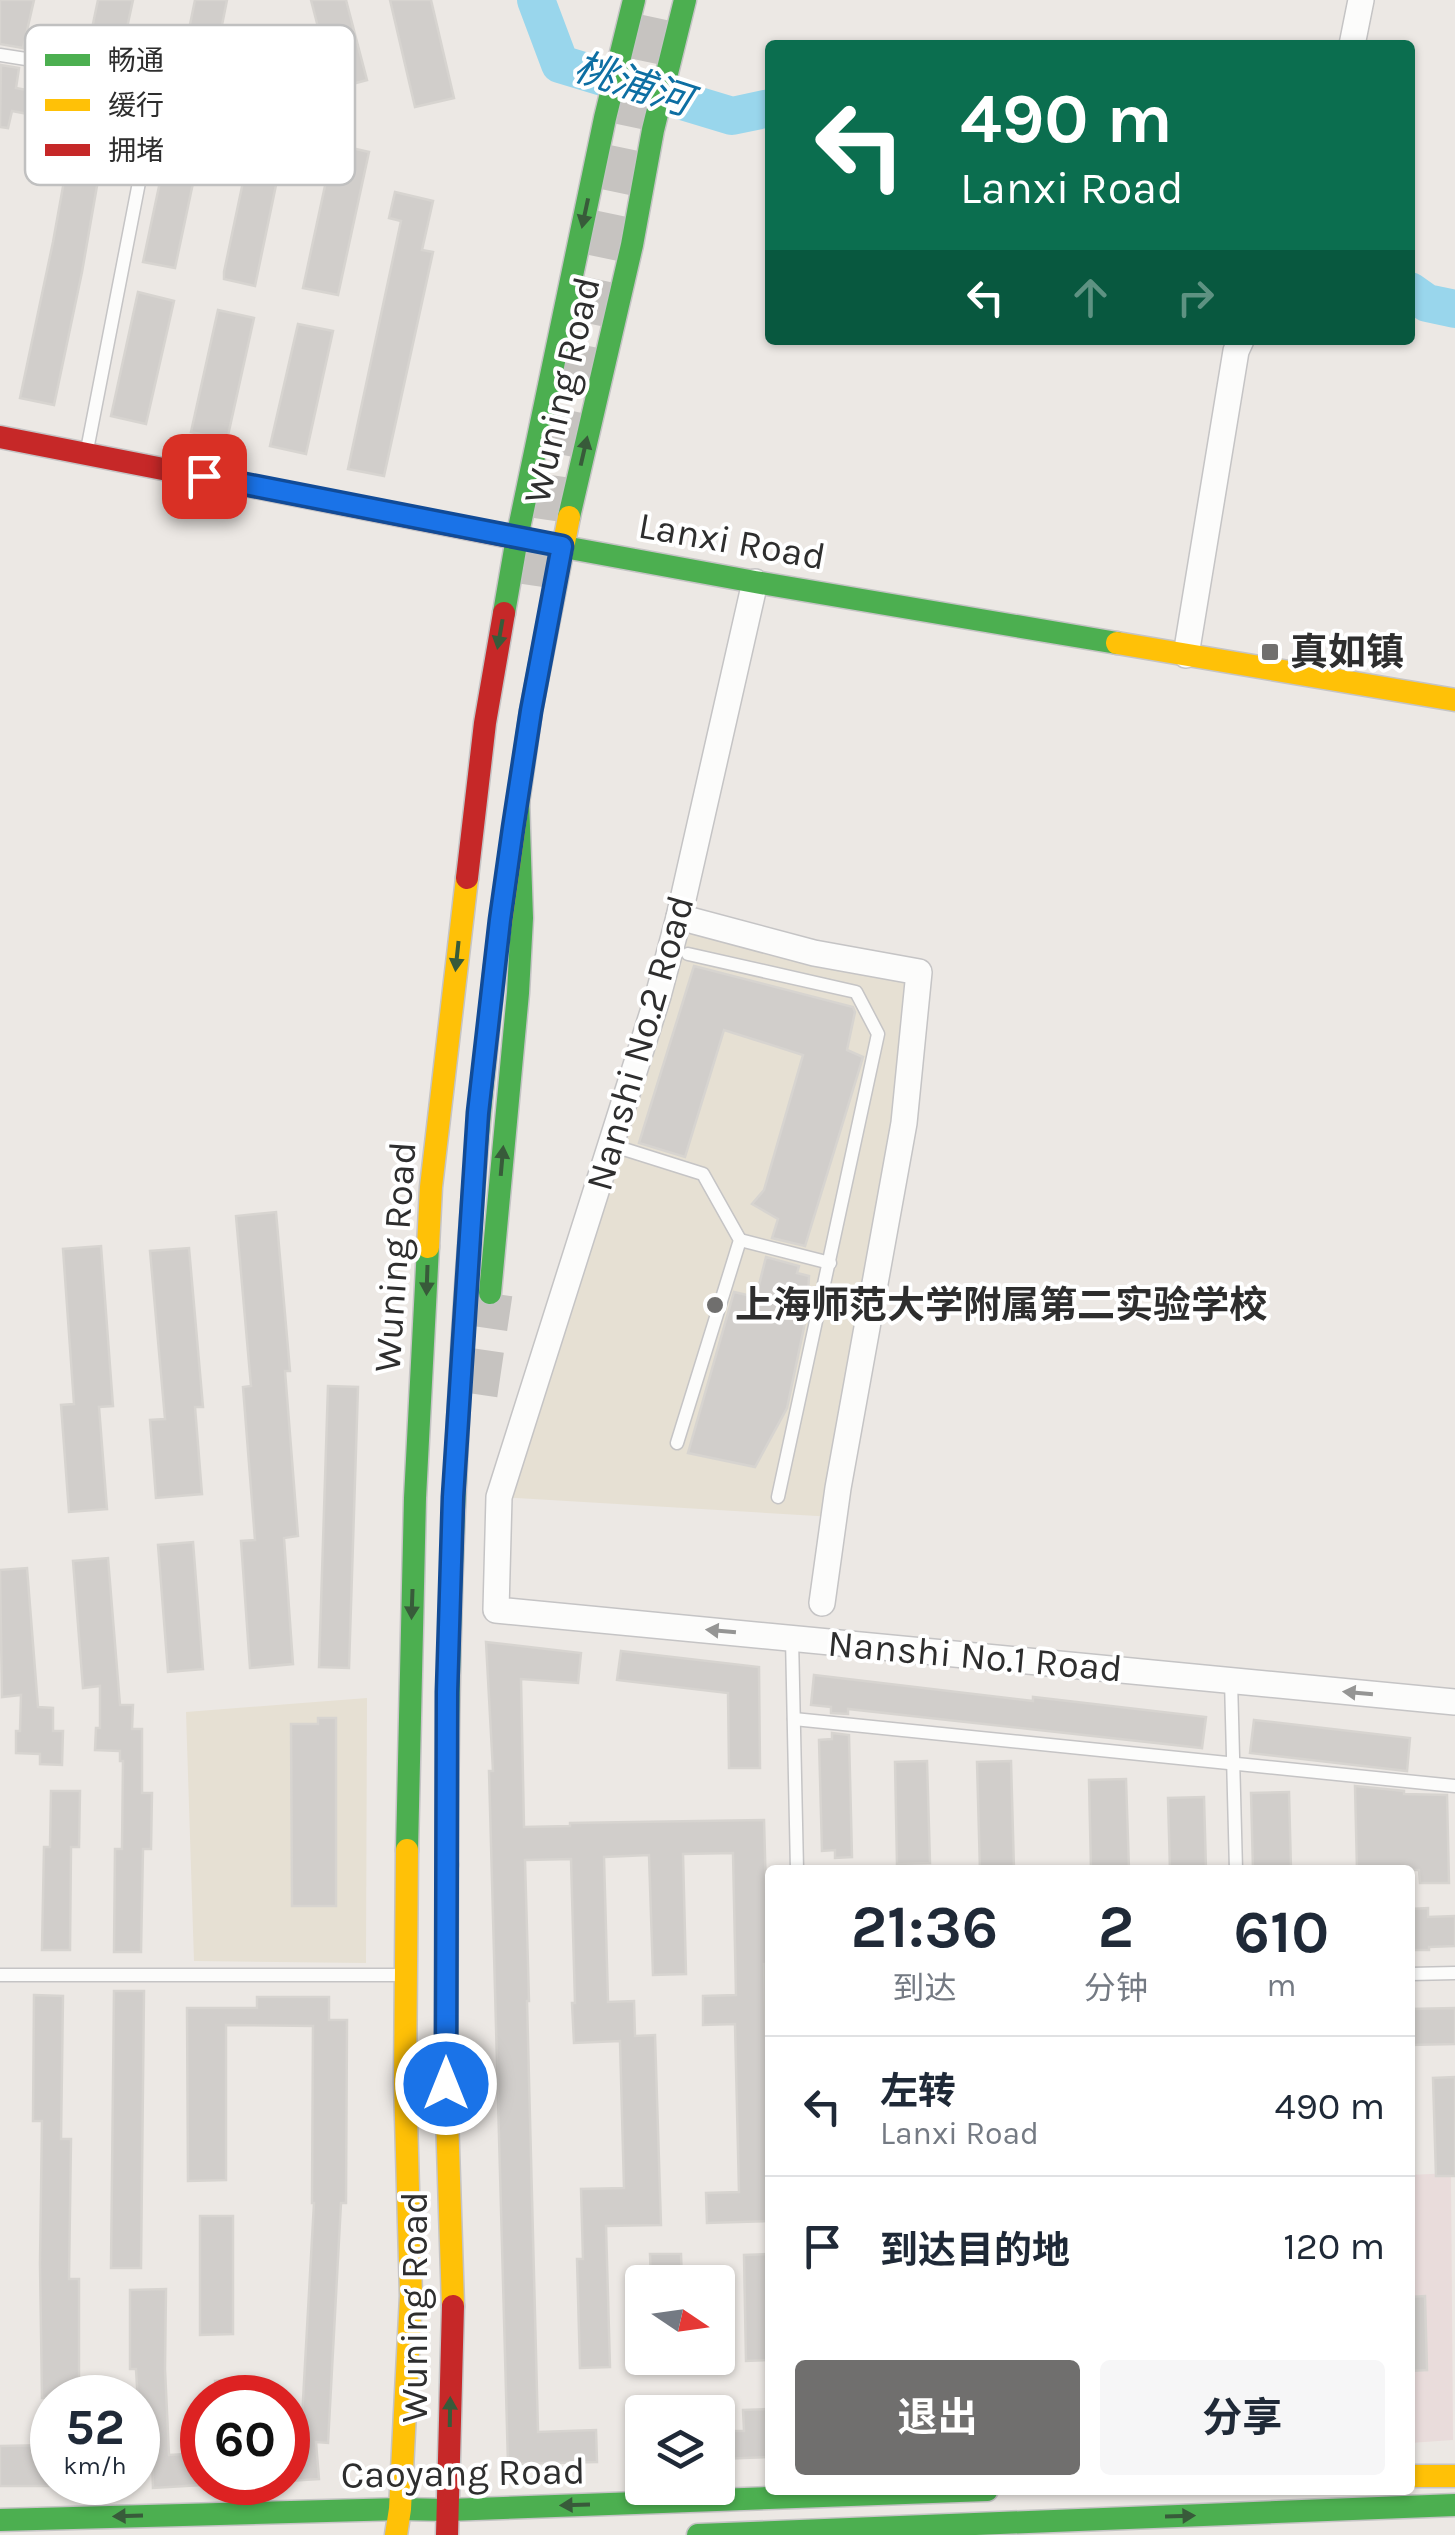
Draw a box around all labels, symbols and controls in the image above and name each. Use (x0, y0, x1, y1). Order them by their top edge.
legend (25, 25, 355, 185)
water label: 桃浦河 (569, 43, 704, 127)
text: 畅通 (108, 44, 164, 77)
text: 490 m (960, 78, 1173, 160)
icon: left (795, 80, 925, 210)
text: 缓行 (108, 89, 164, 122)
text: 拥堵 (108, 134, 164, 167)
text: Lanxi Road (960, 162, 1184, 214)
one-way arrow (577, 198, 593, 229)
icon: left (958, 270, 1013, 325)
icon: ahead (1063, 270, 1118, 325)
icon: right (1168, 270, 1223, 325)
street label: Wuning Road (514, 272, 610, 508)
pin (162, 434, 247, 519)
one-way arrow (577, 435, 592, 466)
icon: arrive (177, 449, 232, 504)
street label: Lanxi Road (635, 502, 829, 580)
one-way arrow (492, 619, 507, 651)
place label: 真如镇 (1290, 630, 1404, 675)
marker: 真如镇 (1259, 641, 1281, 663)
street label: Nanshi No.2 Road (576, 890, 704, 1196)
one-way arrow (449, 941, 465, 973)
street label: Wuning Road (364, 1140, 426, 1374)
one-way arrow (494, 1145, 510, 1177)
one-way arrow (419, 1264, 435, 1296)
place label: 上海师范大学附属第二实验学校 (735, 1283, 1267, 1328)
marker: 上海师范大学附属第二实验学校 (704, 1294, 726, 1316)
one-way arrow (403, 1589, 419, 1621)
street label: Nanshi No.1 Road (826, 1621, 1124, 1691)
one-way arrow (704, 1623, 736, 1639)
one-way arrow (1342, 1684, 1373, 1700)
text: 21:36 (851, 1892, 998, 1962)
text: 2 (1098, 1892, 1134, 1962)
text: 610 (1234, 1897, 1329, 1967)
text: m (1266, 1967, 1296, 2004)
text: 到达 (892, 1970, 956, 2007)
text: 分钟 (1084, 1970, 1148, 2007)
position arrow (394, 2032, 498, 2136)
text: 左转 (880, 2069, 956, 2114)
icon: left (795, 2079, 850, 2134)
text: 490 m (1275, 2084, 1385, 2129)
text: Lanxi Road (880, 2115, 1039, 2152)
street label: Wuning Road (392, 2191, 437, 2423)
icon: arrive (795, 2219, 850, 2274)
text: 120 m (1283, 2224, 1385, 2269)
text: 到达目的地 (880, 2228, 1070, 2273)
north arrow (625, 2265, 735, 2375)
map controls (625, 2265, 735, 2505)
button: 退出 (795, 2360, 1080, 2475)
button: 分享 (1100, 2360, 1385, 2475)
speed limit sign: 60 (180, 2375, 310, 2505)
button: layers (625, 2395, 735, 2505)
one-way arrow (443, 2396, 459, 2428)
text: 52 (65, 2398, 125, 2457)
street label: Caoyang Road (340, 2448, 586, 2498)
text: km/h (63, 2451, 127, 2480)
one-way arrow (558, 2497, 590, 2513)
one-way arrow (1164, 2508, 1196, 2524)
one-way arrow (111, 2509, 143, 2525)

